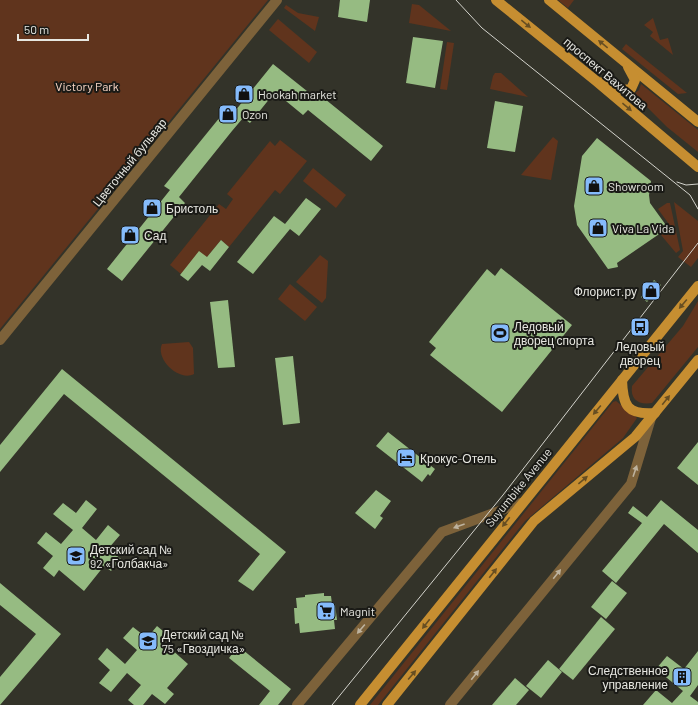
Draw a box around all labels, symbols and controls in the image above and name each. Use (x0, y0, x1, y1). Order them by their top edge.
scale bar (18, 16, 88, 42)
one-way arrow (521, 20, 531, 29)
text: 50 m (24, 22, 49, 36)
street label: проспект Вахитова (561, 34, 651, 113)
one-way arrow (598, 39, 608, 48)
park label: Victory Park (55, 79, 119, 93)
shop icon: Hookah market (233, 83, 255, 105)
place label: Hookah market (258, 87, 337, 101)
one-way arrow (621, 102, 632, 111)
shop icon: Ozon (217, 103, 239, 125)
place label: Ozon (242, 107, 268, 121)
street label: Цветочный бульвар (89, 115, 170, 209)
shop icon: Showroom (583, 175, 605, 197)
place label: Showroom (608, 179, 664, 193)
shop icon: Бристоль (141, 197, 163, 219)
place label: Бристоль (166, 201, 218, 216)
shop icon: Viva La Vida (587, 217, 609, 239)
place label: Viva La Vida (612, 221, 674, 235)
shop icon: Сад (119, 224, 141, 246)
place label: Сад (144, 228, 166, 243)
shop icon: Флорист.ру (640, 280, 662, 302)
place label: Флорист.ру (574, 284, 637, 299)
one-way arrow (678, 299, 687, 310)
bus stop icon: Ледовый дворец (629, 316, 651, 338)
place label: Ледовый дворец спорта (514, 319, 594, 348)
sports icon: Ледовый дворец спорта (489, 322, 511, 344)
place label: Ледовый дворец (615, 339, 665, 368)
one-way arrow (662, 394, 671, 405)
one-way arrow (593, 405, 602, 416)
street label: Suyumbike Avenue (482, 445, 554, 529)
hotel icon: Крокус-Отель (395, 447, 417, 469)
place label: Крокус-Отель (420, 451, 497, 466)
one-way arrow (633, 465, 639, 477)
one-way arrow (578, 476, 588, 485)
one-way arrow (502, 516, 511, 527)
one-way arrow (452, 523, 464, 529)
place label: Детский сад № 92 «Голбакча» (90, 542, 172, 570)
school or university icon: Детский сад № 92 «Голбакча» (65, 545, 87, 567)
one-way arrow (489, 568, 498, 579)
one-way arrow (553, 569, 562, 579)
supermarket icon: Magnit (315, 600, 337, 622)
place label: Magnit (340, 604, 375, 618)
one-way arrow (422, 619, 431, 630)
one-way arrow (357, 624, 366, 634)
place label: Детский сад № 75 «Гвоздичка» (162, 627, 245, 656)
school or university icon: Детский сад № 75 «Гвоздичка» (137, 630, 159, 652)
place label: Следственное управление (588, 663, 668, 692)
building icon: Следственное управление (671, 666, 693, 688)
one-way arrow (471, 669, 479, 680)
one-way arrow (408, 670, 417, 680)

